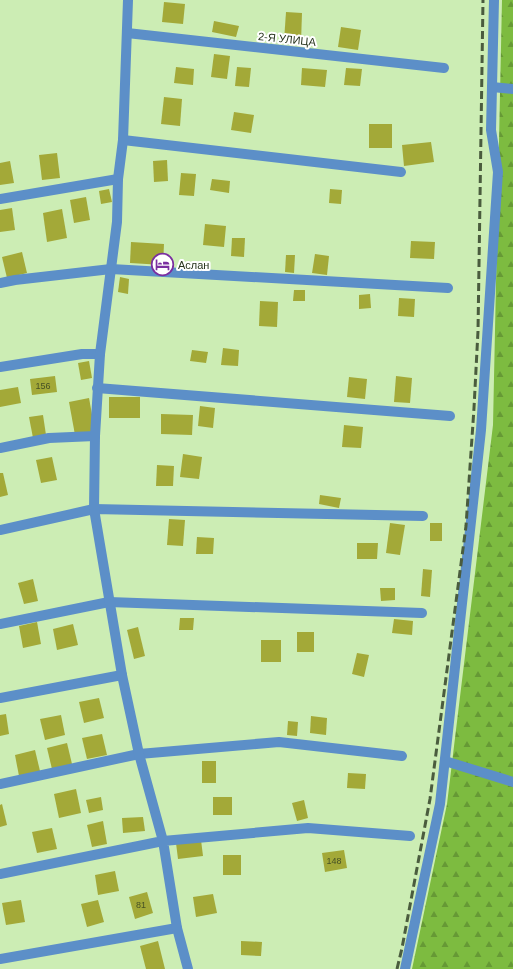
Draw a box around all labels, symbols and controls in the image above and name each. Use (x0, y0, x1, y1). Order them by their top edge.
street label: 2-Я УЛИЦА (258, 30, 317, 48)
hotel icon: Аслан (149, 252, 175, 278)
place label: Аслан (178, 259, 209, 271)
house number: 156 (35, 381, 51, 391)
house number: 148 (326, 856, 342, 866)
house number: 81 (136, 900, 146, 910)

